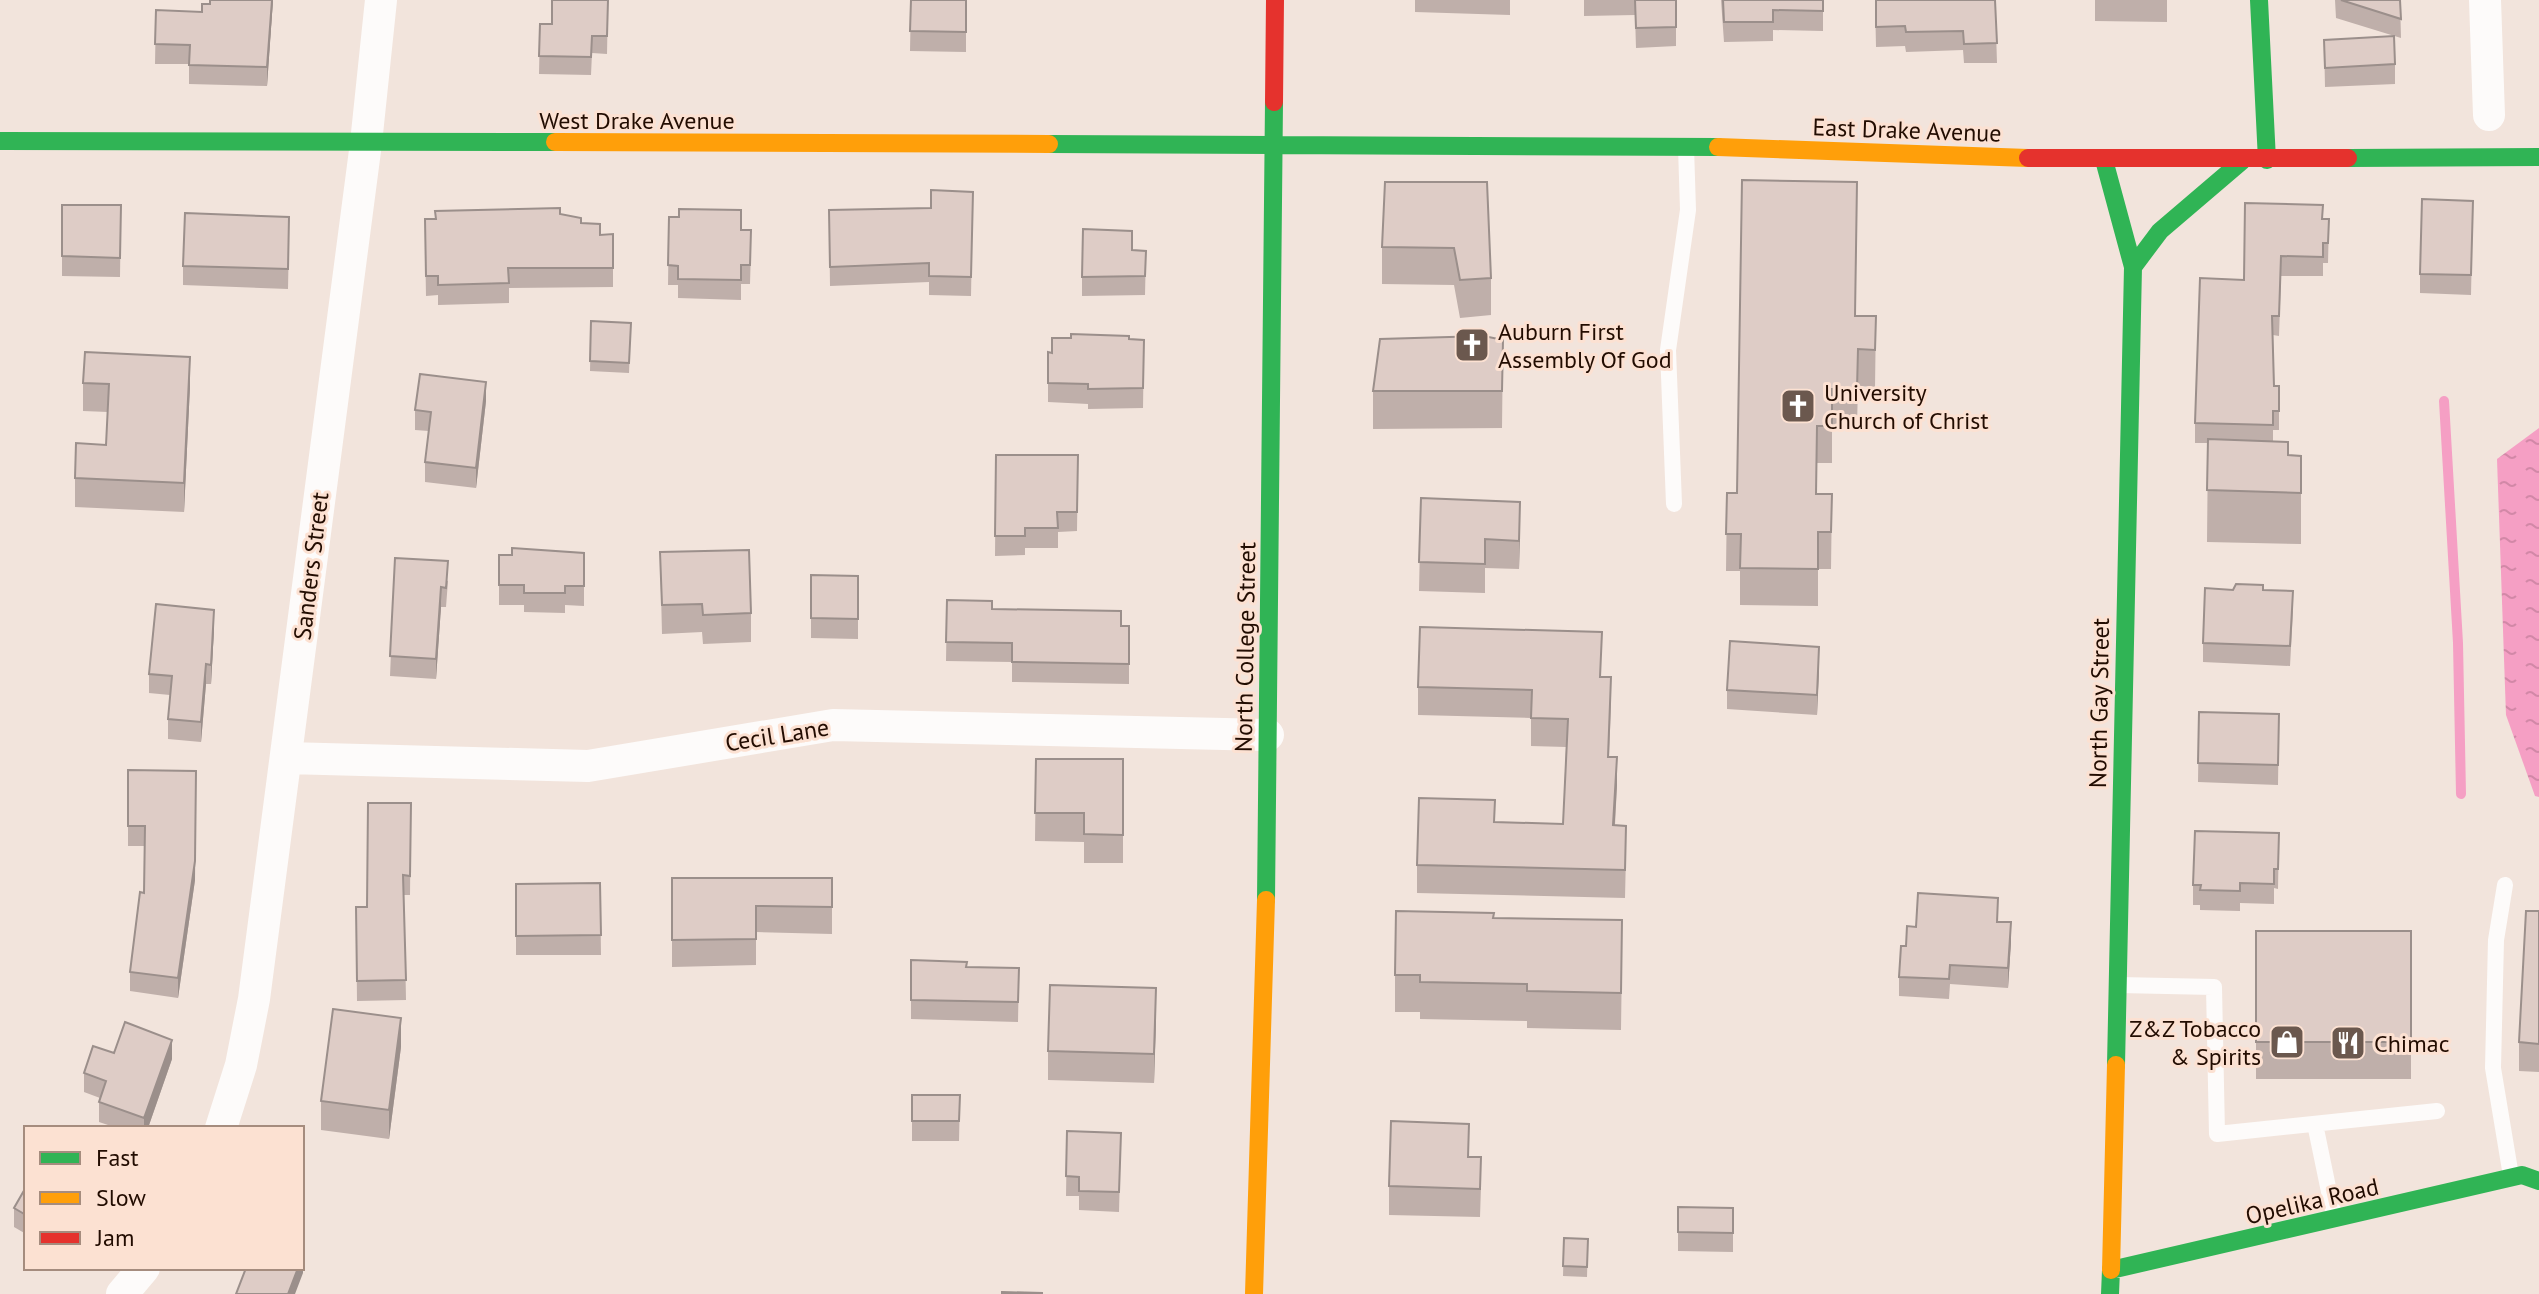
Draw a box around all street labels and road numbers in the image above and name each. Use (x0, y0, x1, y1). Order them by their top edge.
street label: West Drake Avenue (539, 105, 735, 136)
street label: East Drake Avenue (1812, 111, 2002, 149)
street label: Sanders Street (287, 490, 335, 642)
street label: North College Street (1228, 542, 1262, 752)
street label: North Gay Street (2082, 618, 2116, 788)
street label: Cecil Lane (723, 712, 831, 758)
street label: Opelika Road (2242, 1171, 2382, 1231)

